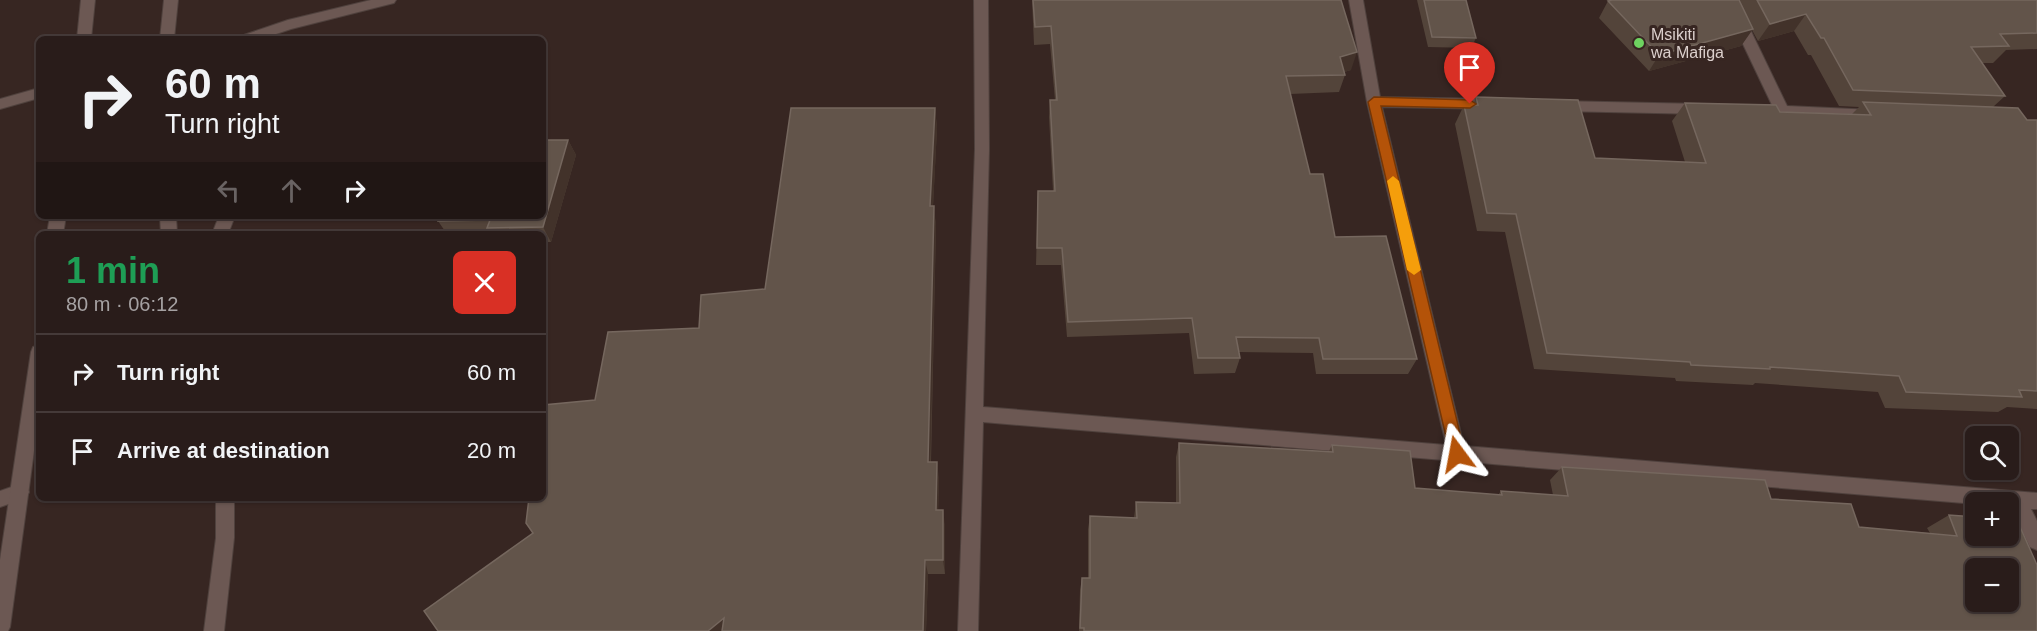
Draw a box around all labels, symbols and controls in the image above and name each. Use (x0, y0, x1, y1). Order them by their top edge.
place label: Msikiti wa Mafiga (1650, 26, 1724, 61)
marker: Msikiti wa Mafiga (1632, 36, 1646, 50)
pin (1444, 42, 1495, 104)
icon: arrive (1453, 51, 1486, 84)
icon: right (66, 60, 144, 138)
text: 60 m (165, 60, 261, 107)
text: Turn right (165, 109, 280, 139)
icon: left (212, 174, 245, 207)
icon: ahead (275, 174, 308, 207)
icon: right (338, 174, 371, 207)
text: 1 min (66, 250, 160, 291)
button: close (453, 251, 516, 314)
text: 80 m · 06:12 (66, 293, 178, 315)
icon: right (66, 357, 99, 390)
text: Turn right (117, 360, 219, 385)
text: 60 m (467, 360, 516, 385)
position arrow (1425, 422, 1489, 486)
map controls (1965, 426, 2019, 612)
button: search (1965, 426, 2019, 480)
icon: arrive (66, 435, 99, 468)
text: Arrive at destination (117, 438, 330, 463)
text: 20 m (467, 438, 516, 463)
button: + (1965, 492, 2019, 546)
button: − (1965, 558, 2019, 612)

